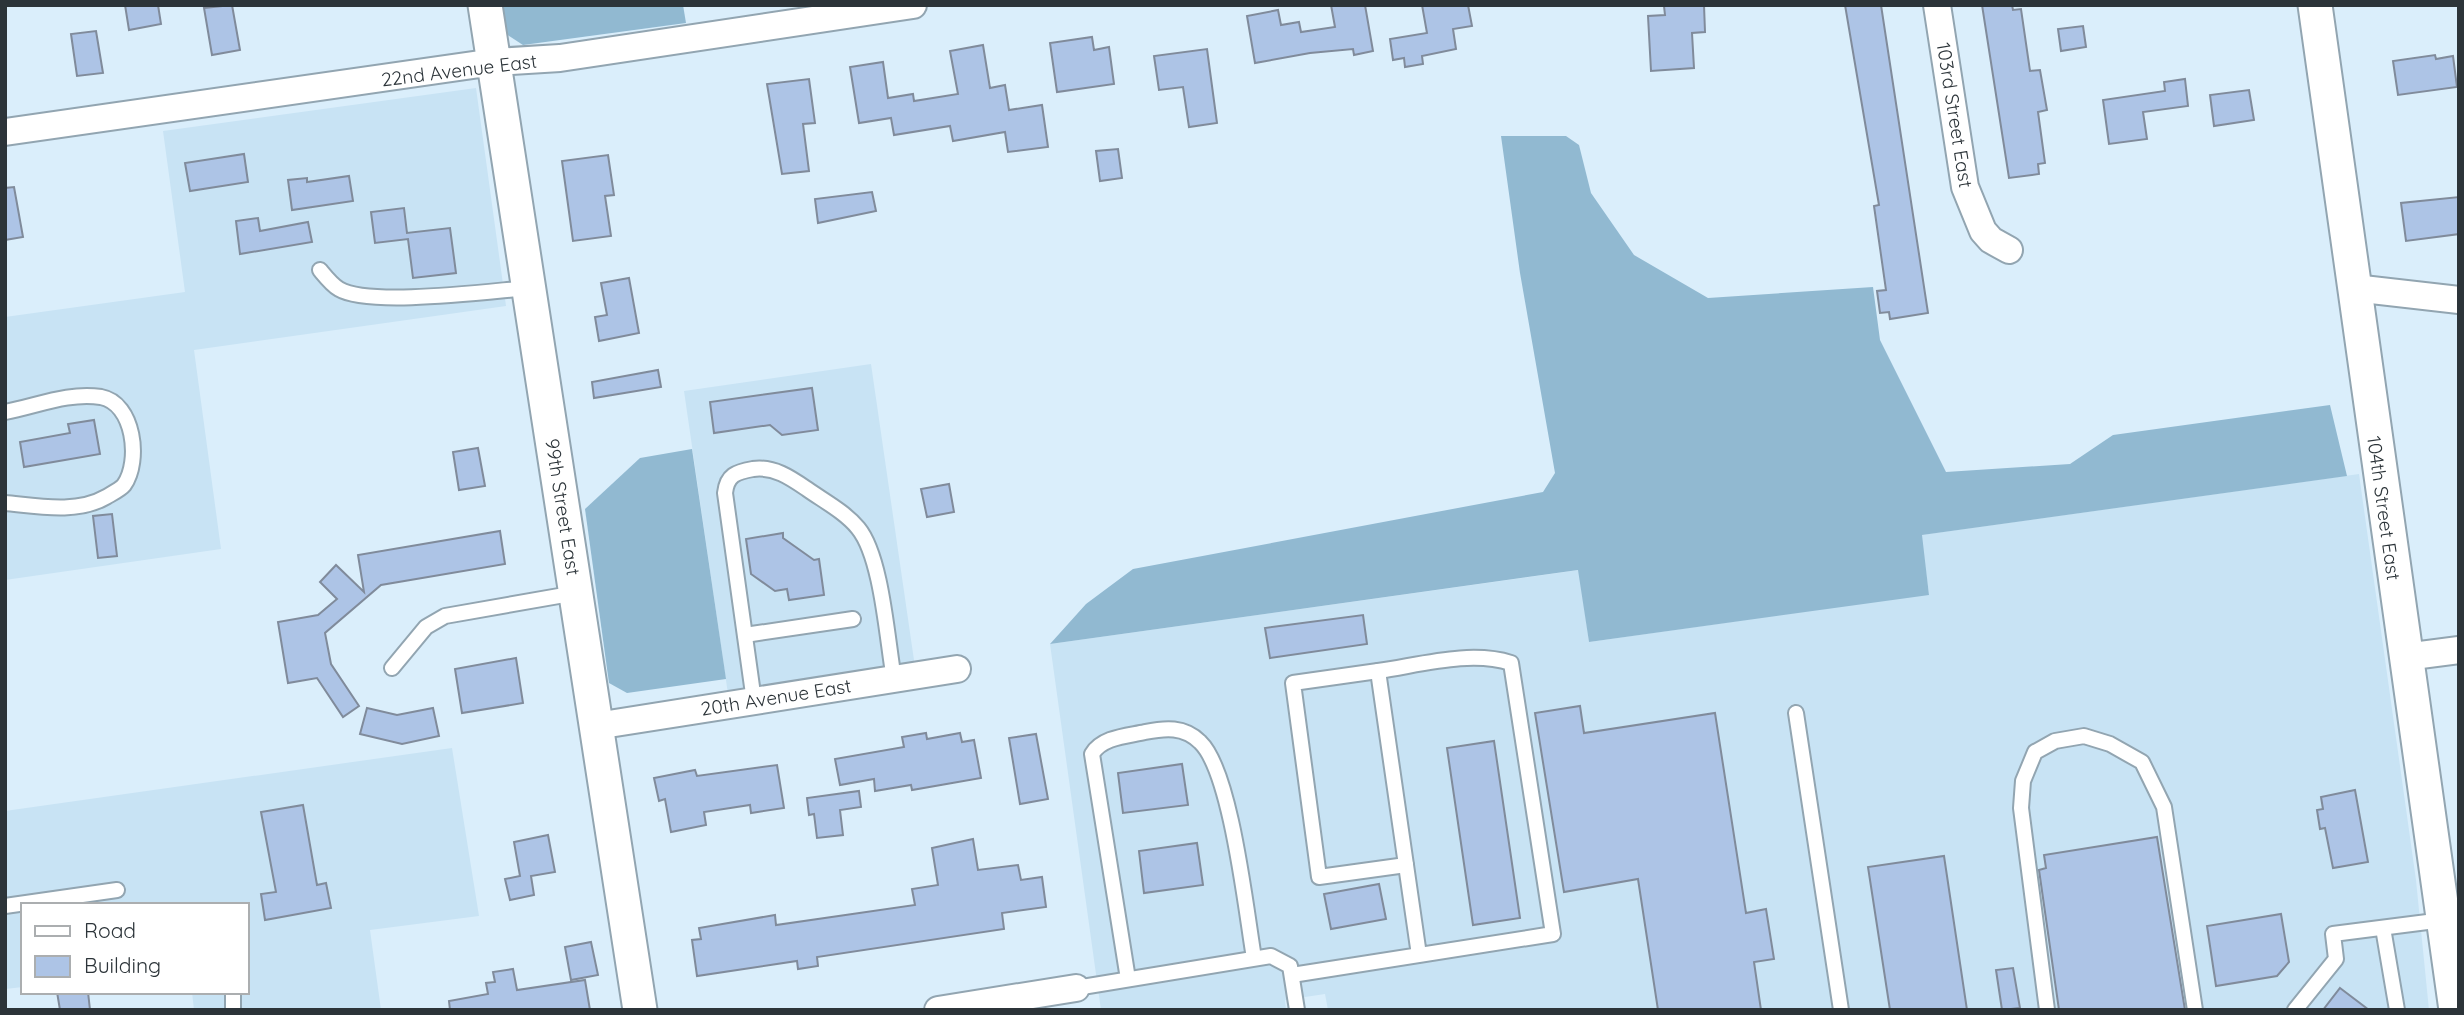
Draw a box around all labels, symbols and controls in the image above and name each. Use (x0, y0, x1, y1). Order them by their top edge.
street label: 103rd Street East (1932, 41, 1978, 189)
street label: 22nd Avenue East (380, 49, 538, 91)
street label: 104th Street East (2362, 434, 2406, 582)
street label: 99th Street East (540, 437, 586, 577)
street label: 20th Avenue East (699, 673, 853, 721)
legend (21, 903, 248, 994)
text: Road (84, 917, 136, 943)
text: Building (84, 952, 161, 978)

